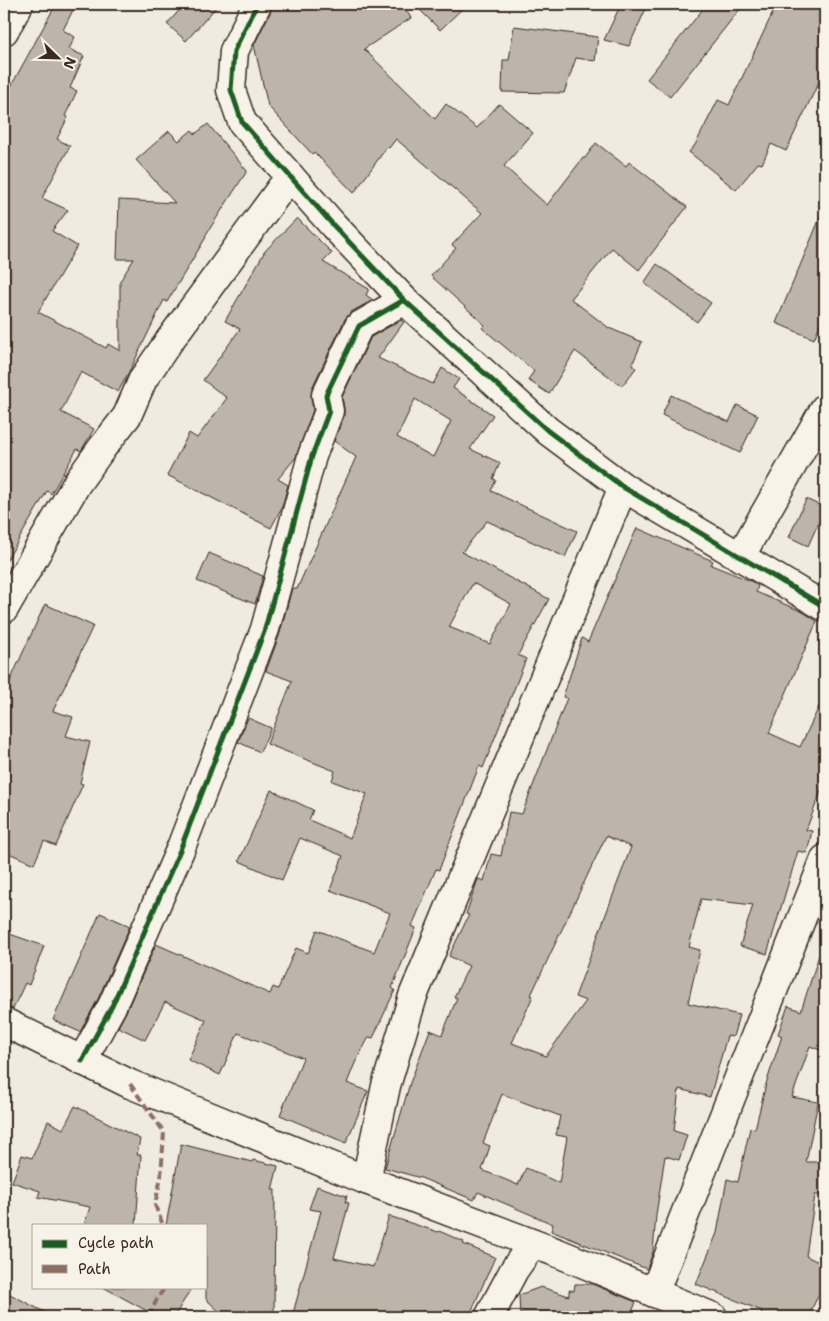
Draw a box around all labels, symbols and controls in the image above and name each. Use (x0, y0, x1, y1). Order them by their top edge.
north arrow (32, 32, 82, 82)
text: N (60, 54, 80, 72)
legend (32, 1224, 208, 1288)
text: Cycle path (78, 1233, 154, 1253)
text: Path (78, 1259, 111, 1279)

